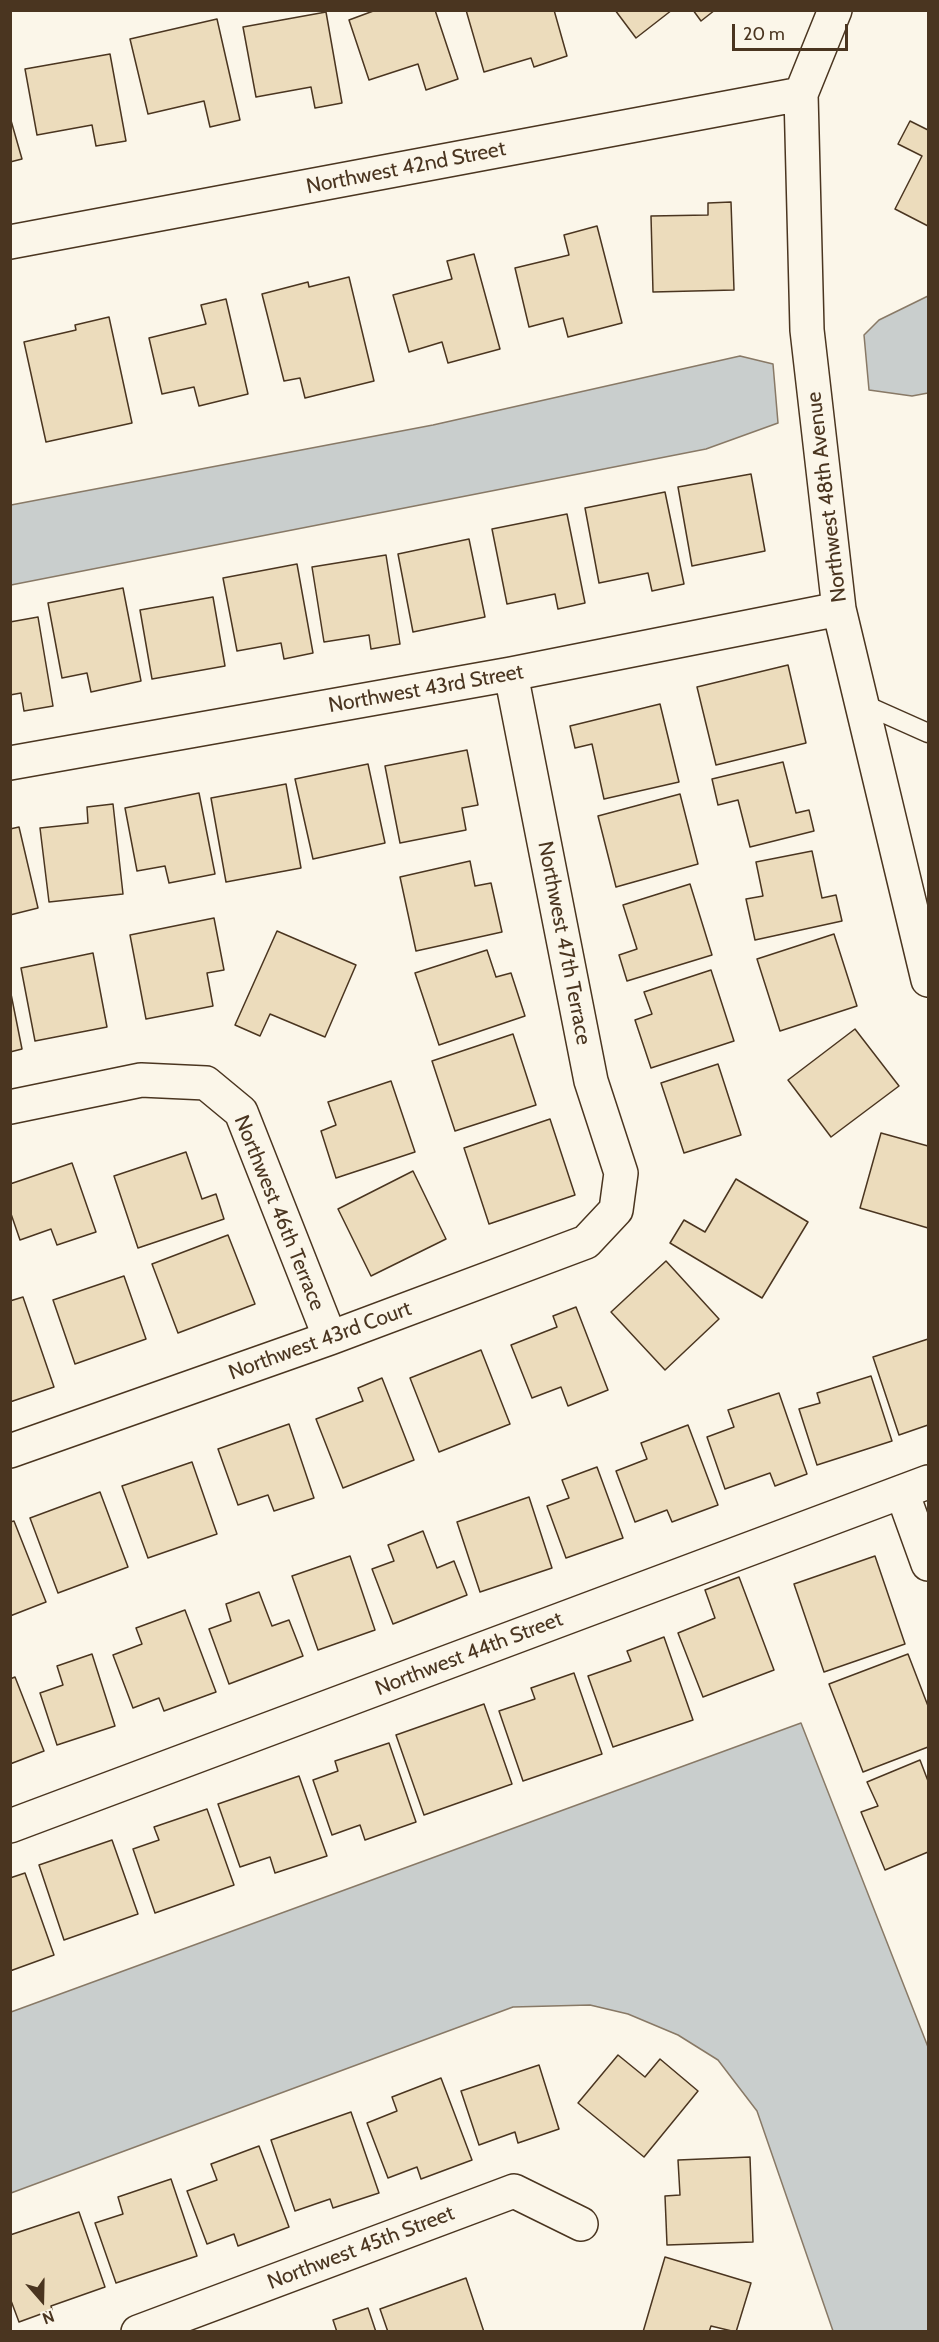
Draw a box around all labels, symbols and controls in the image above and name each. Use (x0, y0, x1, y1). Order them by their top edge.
scale bar (735, 12, 850, 50)
text: 20 m (743, 23, 785, 45)
street label: Northwest 42nd Street (304, 136, 508, 200)
street label: Northwest 48th Avenue (802, 390, 852, 604)
street label: Northwest 43rd Street (327, 659, 525, 719)
street label: Northwest 47th Terrace (532, 839, 596, 1047)
street label: Northwest 46th Terrace (228, 1112, 330, 1314)
street label: Northwest 43rd Court (225, 1296, 415, 1386)
street label: Northwest 44th Street (372, 1607, 566, 1701)
street label: Northwest 45th Street (264, 2201, 458, 2295)
north arrow (12, 2270, 72, 2330)
text: N (40, 2307, 57, 2328)

